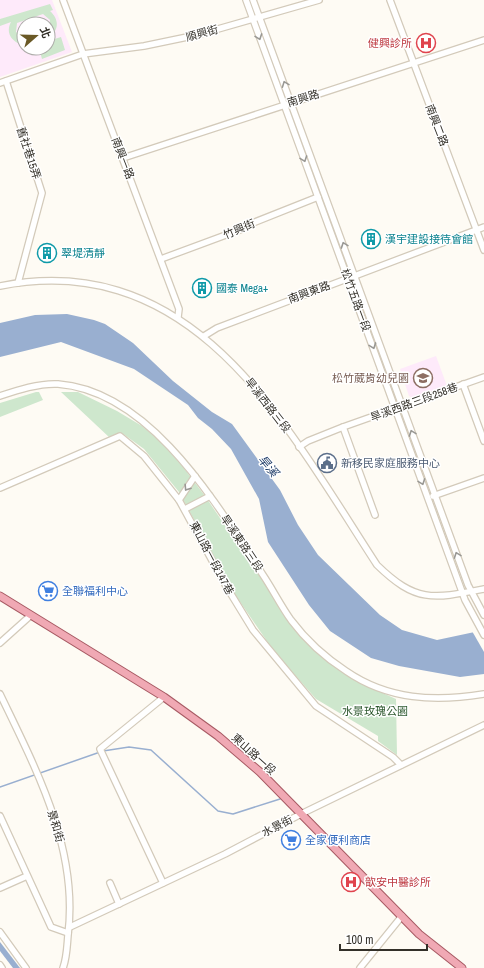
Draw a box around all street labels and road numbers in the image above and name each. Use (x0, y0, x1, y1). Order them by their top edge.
street label: 順興街 (184, 22, 220, 44)
street label: 南興路 (285, 86, 321, 110)
street label: 南興二路 (423, 102, 451, 148)
street label: 舊社巷15弄 (14, 125, 44, 181)
street label: 南興一路 (109, 135, 137, 181)
street label: 竹興街 (221, 216, 257, 242)
street label: 松竹五路一段 (338, 267, 374, 333)
street label: 南興東路 (286, 278, 332, 306)
street label: 旱溪西路三段 (242, 375, 294, 435)
street label: 旱溪西路三段258巷 (368, 380, 460, 424)
street label: 旱溪東路三段 (218, 512, 266, 574)
street label: 東山路一段147巷 (187, 519, 237, 597)
street label: 東山路一段 (229, 730, 279, 778)
street label: 景和街 (45, 808, 67, 844)
street label: 水景街 (259, 812, 295, 840)

